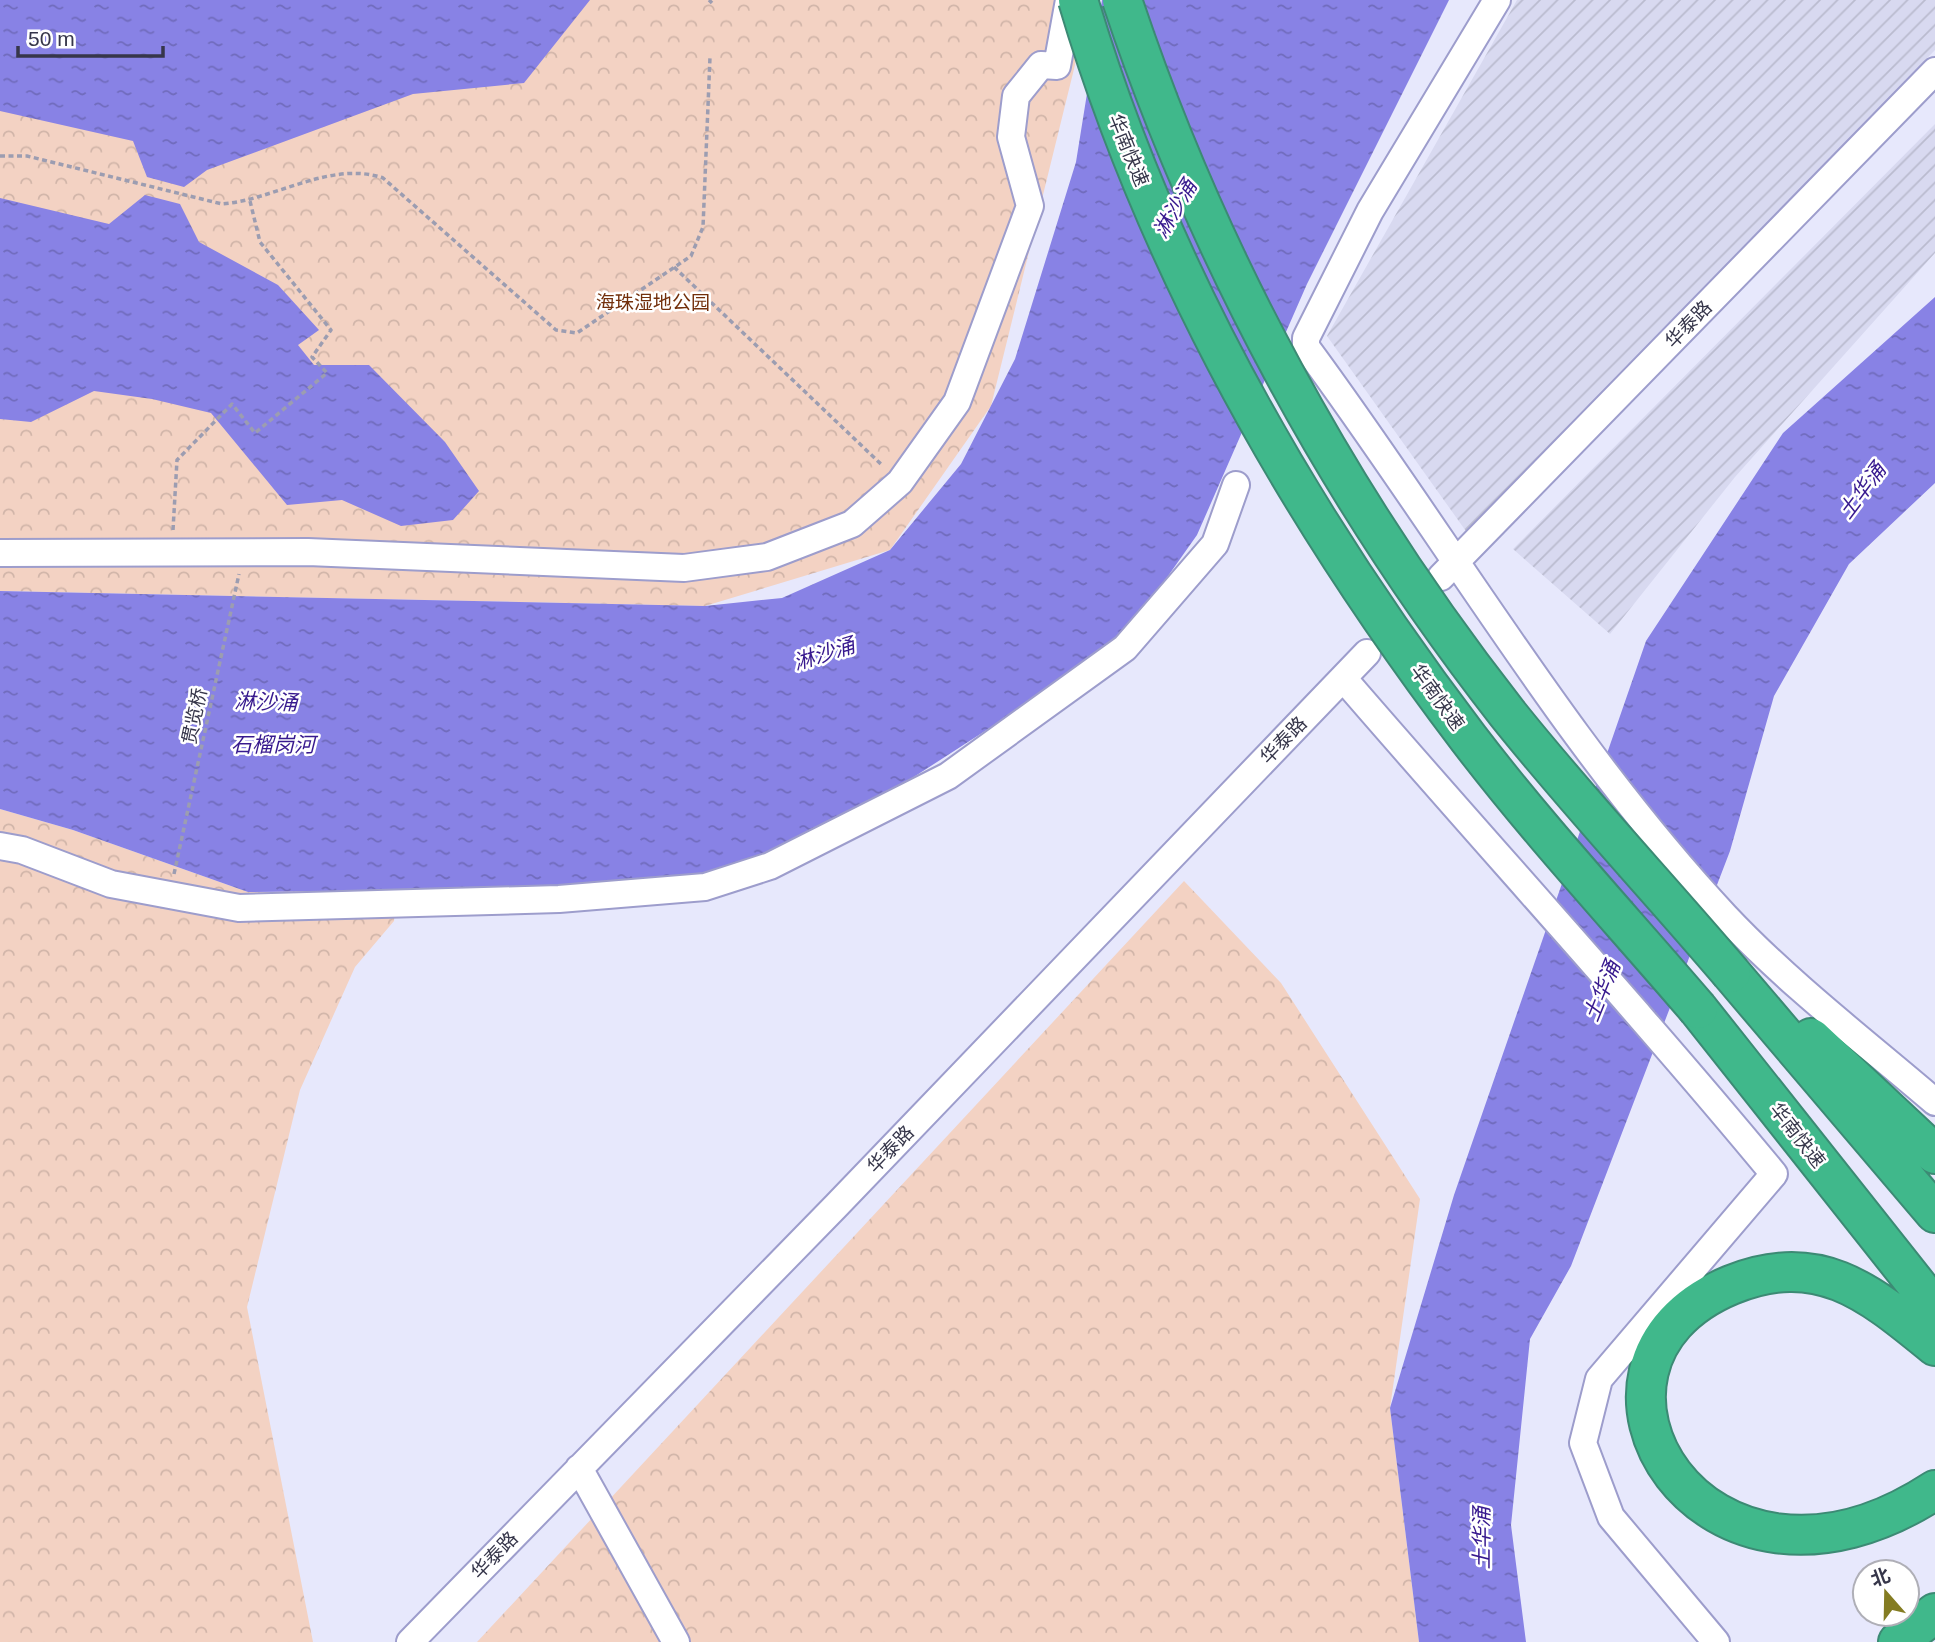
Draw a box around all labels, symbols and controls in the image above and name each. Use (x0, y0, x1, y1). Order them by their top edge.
scale bar (18, 14, 163, 58)
text: 50 m (28, 27, 75, 50)
street label: 华南快速 (1105, 111, 1153, 189)
water label: 淋沙涌 (1148, 174, 1202, 242)
park label: 海珠湿地公园 (596, 292, 710, 313)
street label: 华泰路 (1661, 297, 1716, 352)
water label: 土华涌 (1833, 457, 1891, 523)
water label: 淋沙涌 (790, 633, 859, 674)
street label: 华南快速 (1407, 660, 1468, 734)
street label: 贯览桥 (178, 686, 211, 746)
water label: 淋沙涌 (234, 689, 300, 714)
street label: 华泰路 (1256, 713, 1311, 768)
water label: 石榴岗河 (231, 733, 319, 756)
water label: 土华涌 (1579, 955, 1625, 1024)
street label: 华南快速 (1766, 1099, 1829, 1172)
street label: 华泰路 (863, 1122, 918, 1177)
water label: 土华涌 (1470, 1505, 1493, 1570)
street label: 华泰路 (467, 1528, 522, 1583)
north arrow (1851, 1558, 1921, 1628)
text: 北 (1868, 1564, 1893, 1591)

